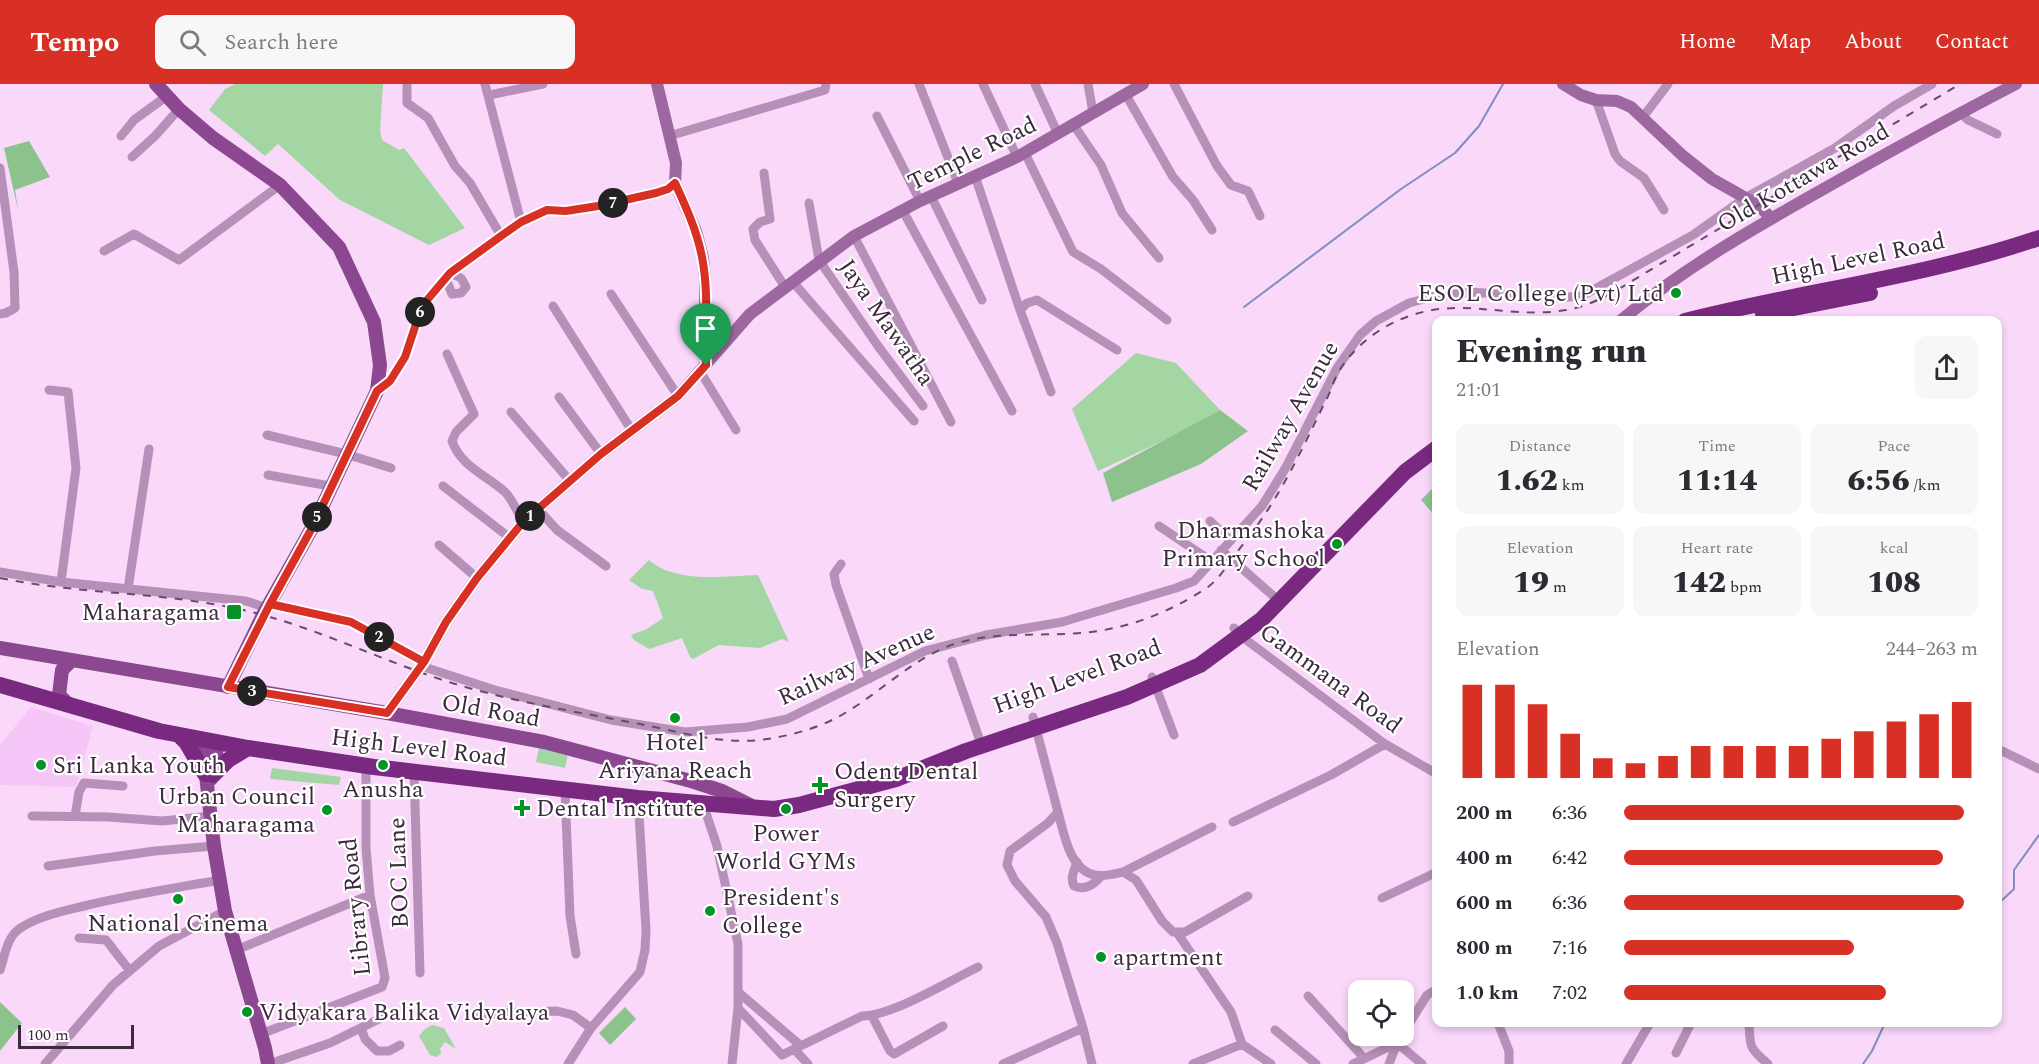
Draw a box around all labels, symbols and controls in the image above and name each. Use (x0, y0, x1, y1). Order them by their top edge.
search box (155, 15, 575, 69)
text: Tempo (30, 21, 119, 64)
icon: search (176, 26, 209, 59)
text: Search here (224, 26, 338, 59)
text: Home (1679, 26, 1736, 58)
text: Map (1769, 26, 1811, 58)
text: About (1844, 26, 1902, 58)
text: Contact (1935, 26, 2009, 58)
street label: Temple Road (902, 107, 1043, 201)
street label: Old Kottawa Road (1710, 114, 1897, 242)
pin: 7 (598, 188, 628, 218)
text: 7 (609, 191, 617, 215)
street label: High Level Road (1768, 223, 1948, 295)
street label: Jaya Mawatha (829, 252, 944, 394)
place label: ESOL College (Pvt) Ltd (1418, 276, 1664, 312)
marker: ESOL College (Pvt) Ltd (1669, 286, 1683, 300)
pin: 6 (405, 297, 435, 327)
text: 6 (416, 300, 424, 324)
pin (680, 303, 731, 365)
icon: arrive (689, 312, 722, 345)
text: Evening run (1456, 327, 1647, 377)
street label: Railway Avenue (1233, 334, 1349, 499)
button: share (1915, 336, 1978, 399)
text: 21:01 (1456, 375, 1501, 405)
text: Distance (1509, 434, 1571, 458)
text: Time (1698, 434, 1736, 458)
text: Pace (1877, 434, 1911, 458)
text: 1.62 (1495, 458, 1558, 504)
text: 11:14 (1677, 458, 1757, 504)
text: 6:56 (1847, 458, 1910, 504)
text: km (1558, 473, 1585, 497)
text: /km (1910, 473, 1941, 497)
pin: 1 (515, 501, 545, 531)
pin: 5 (302, 502, 332, 532)
text: 1 (526, 504, 534, 528)
text: 5 (313, 505, 321, 529)
place label: Dharmashoka Primary School (1162, 513, 1325, 577)
text: Elevation (1506, 536, 1574, 560)
text: Heart rate (1681, 536, 1753, 560)
text: kcal (1880, 536, 1908, 560)
marker: Dharmashoka Primary School (1330, 537, 1344, 551)
text: 19 (1513, 560, 1549, 606)
text: 142 (1672, 560, 1726, 606)
text: 108 (1867, 560, 1921, 606)
text: m (1549, 575, 1567, 599)
text: bpm (1726, 575, 1762, 599)
place label: Maharagama (82, 595, 220, 631)
marker: Maharagama (225, 603, 243, 621)
street label: Railway Avenue (772, 614, 941, 716)
street label: Gammana Road (1252, 615, 1409, 743)
pin: 2 (364, 622, 394, 652)
text: 2 (375, 625, 383, 649)
street label: High Level Road (988, 630, 1167, 724)
text: Elevation (1456, 634, 1540, 664)
text: 244–263 m (1886, 634, 1978, 664)
pin: 3 (237, 676, 267, 706)
text: 3 (248, 679, 256, 703)
street label: Old Road (438, 685, 543, 737)
marker: Hotel Ariyana Reach (668, 711, 682, 725)
street label: High Level Road (329, 719, 509, 777)
place label: Hotel Ariyana Reach (598, 725, 752, 789)
place label: Sri Lanka Youth (53, 748, 225, 784)
place label: Odent Dental Surgery (834, 754, 978, 818)
marker: Sri Lanka Youth (34, 758, 48, 772)
marker: Anusha (376, 758, 390, 772)
place label: Anusha (342, 772, 424, 808)
marker: Odent Dental Surgery (811, 776, 829, 794)
place label: Urban Council Maharagama (157, 779, 315, 843)
place label: Dental Institute (536, 791, 705, 827)
text: 200 m (1456, 798, 1513, 828)
text: 6:36 (1552, 798, 1587, 828)
marker: Dental Institute (513, 799, 531, 817)
marker: Power World GYMs (779, 802, 793, 816)
marker: Urban Council Maharagama (320, 803, 334, 817)
place label: Power World GYMs (716, 816, 856, 880)
street label: BOC Lane (379, 817, 419, 929)
street label: Library Road (331, 836, 381, 978)
text: 400 m (1456, 843, 1513, 873)
text: 6:42 (1552, 843, 1587, 873)
place label: President's College (722, 880, 840, 944)
text: 600 m (1456, 888, 1513, 918)
text: 6:36 (1552, 888, 1587, 918)
marker: National Cinema (171, 892, 185, 906)
marker: President's College (703, 904, 717, 918)
place label: National Cinema (88, 906, 269, 942)
text: 800 m (1456, 933, 1513, 963)
text: 7:16 (1552, 933, 1587, 963)
place label: apartment (1113, 940, 1223, 976)
marker: apartment (1094, 950, 1108, 964)
text: 1.0 km (1456, 978, 1519, 1008)
text: 7:02 (1552, 978, 1587, 1008)
map controls (1348, 980, 1414, 1046)
button: locate (1348, 980, 1414, 1046)
place label: Vidyakara Balika Vidyalaya (259, 995, 550, 1031)
marker: Vidyakara Balika Vidyalaya (240, 1005, 254, 1019)
scale bar (18, 1022, 134, 1050)
text: 100 m (27, 1023, 69, 1047)

